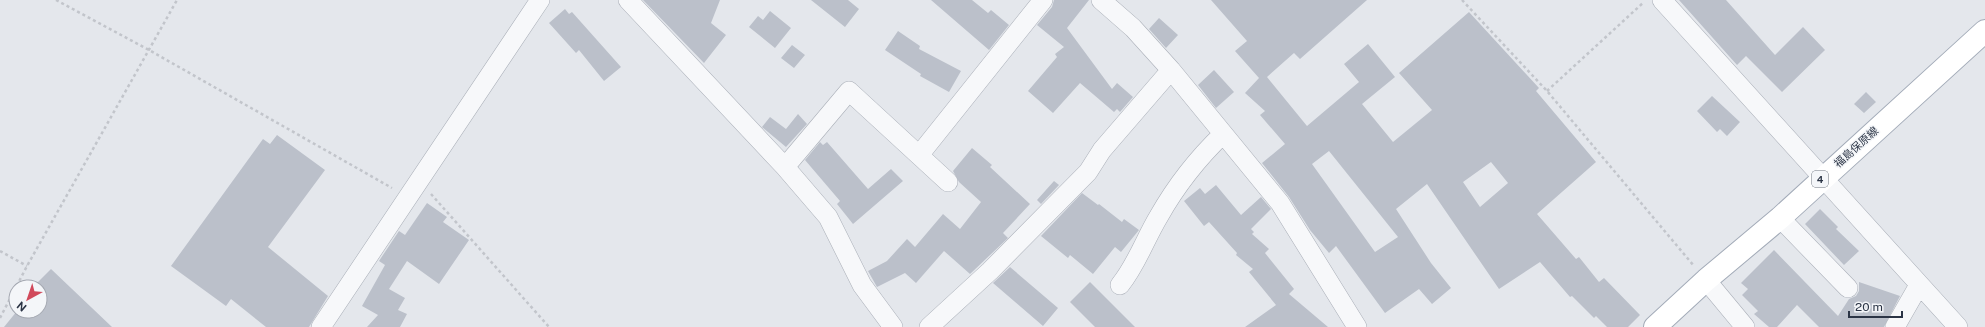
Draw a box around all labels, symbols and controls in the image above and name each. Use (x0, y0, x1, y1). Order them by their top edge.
street label: 福島保原線 (1832, 124, 1880, 170)
road number: 4 (1812, 171, 1828, 187)
north arrow (8, 279, 48, 319)
scale bar (1849, 293, 1902, 319)
text: N (14, 299, 29, 314)
text: 20 m (1855, 300, 1883, 314)

